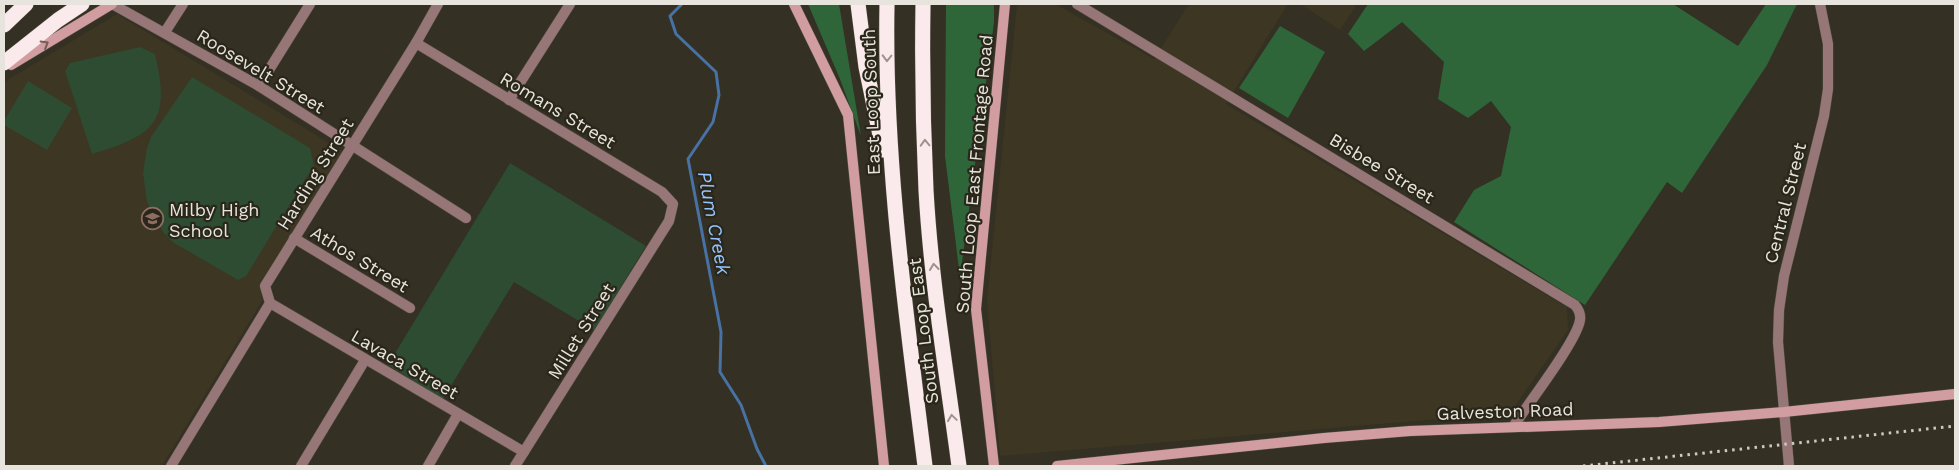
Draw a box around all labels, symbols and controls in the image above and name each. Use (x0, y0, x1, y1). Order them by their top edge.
street label: Roosevelt Street (193, 24, 329, 118)
street label: East Loop South (858, 28, 884, 176)
street label: South Loop East Frontage Road (951, 34, 997, 314)
one-way arrow (40, 41, 49, 51)
one-way arrow (882, 55, 892, 63)
street label: Romans Street (497, 67, 620, 153)
street label: Harding Street (272, 114, 358, 234)
street label: Bisbee Street (1326, 129, 1439, 208)
one-way arrow (920, 139, 930, 146)
street label: Central Street (1760, 140, 1810, 266)
water label: Plum Creek (693, 169, 735, 277)
place label: Milby High School (169, 199, 259, 241)
school or university icon: Milby High School (141, 207, 165, 231)
street label: Athos Street (307, 222, 413, 297)
street label: South Loop East (904, 257, 942, 405)
one-way arrow (929, 262, 940, 270)
street label: Millet Street (543, 279, 619, 383)
street label: Lavaca Street (348, 325, 463, 403)
street label: Galveston Road (1436, 398, 1574, 424)
one-way arrow (947, 414, 958, 422)

